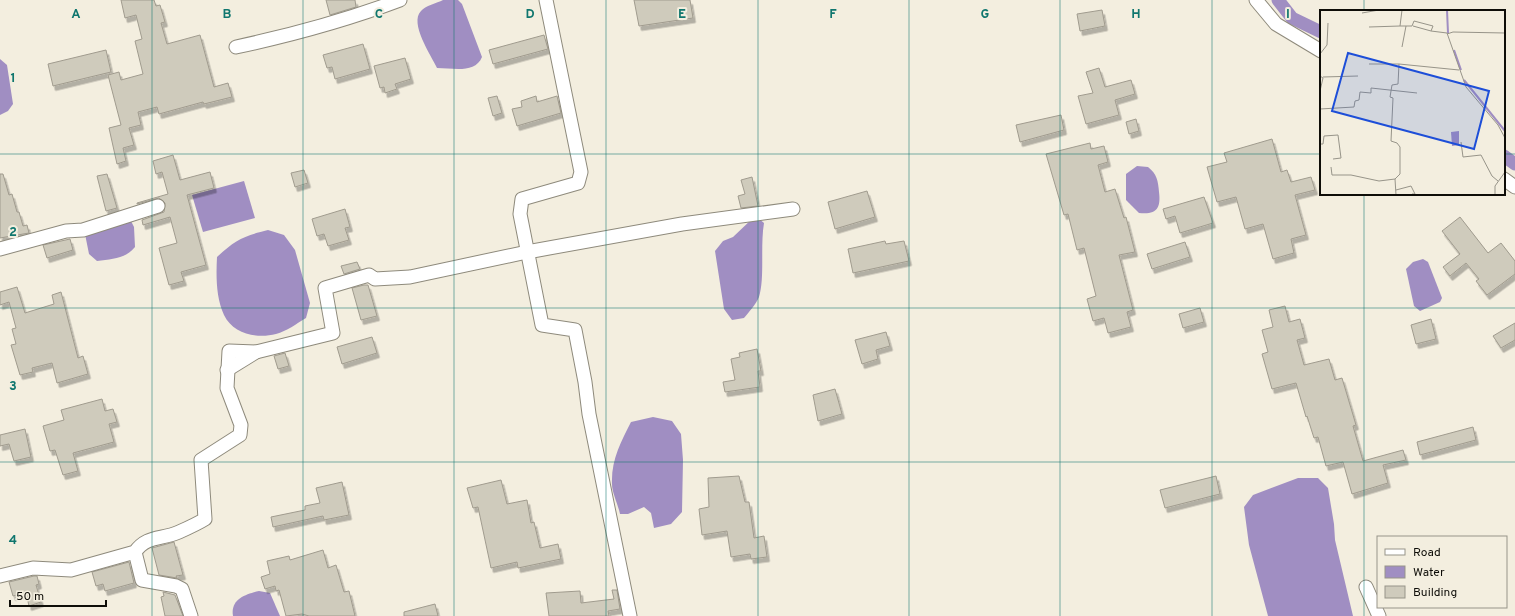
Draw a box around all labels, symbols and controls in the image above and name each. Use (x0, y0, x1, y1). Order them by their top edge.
text: A (71, 7, 81, 23)
text: B (223, 7, 232, 23)
text: C (375, 7, 383, 23)
text: D (525, 7, 535, 23)
text: E (678, 7, 686, 23)
text: F (829, 7, 837, 23)
text: G (981, 7, 990, 23)
text: H (1131, 7, 1141, 23)
text: I (1286, 7, 1290, 23)
inset map (1320, 10, 1505, 195)
text: 1 (10, 71, 16, 87)
text: 2 (9, 225, 17, 241)
text: 3 (9, 379, 17, 395)
text: 4 (9, 533, 17, 549)
legend (1377, 536, 1507, 608)
text: Road (1413, 545, 1441, 561)
text: Water (1413, 565, 1445, 581)
scale bar (10, 582, 106, 608)
text: Building (1413, 585, 1457, 601)
text: 50 m (16, 589, 44, 605)

